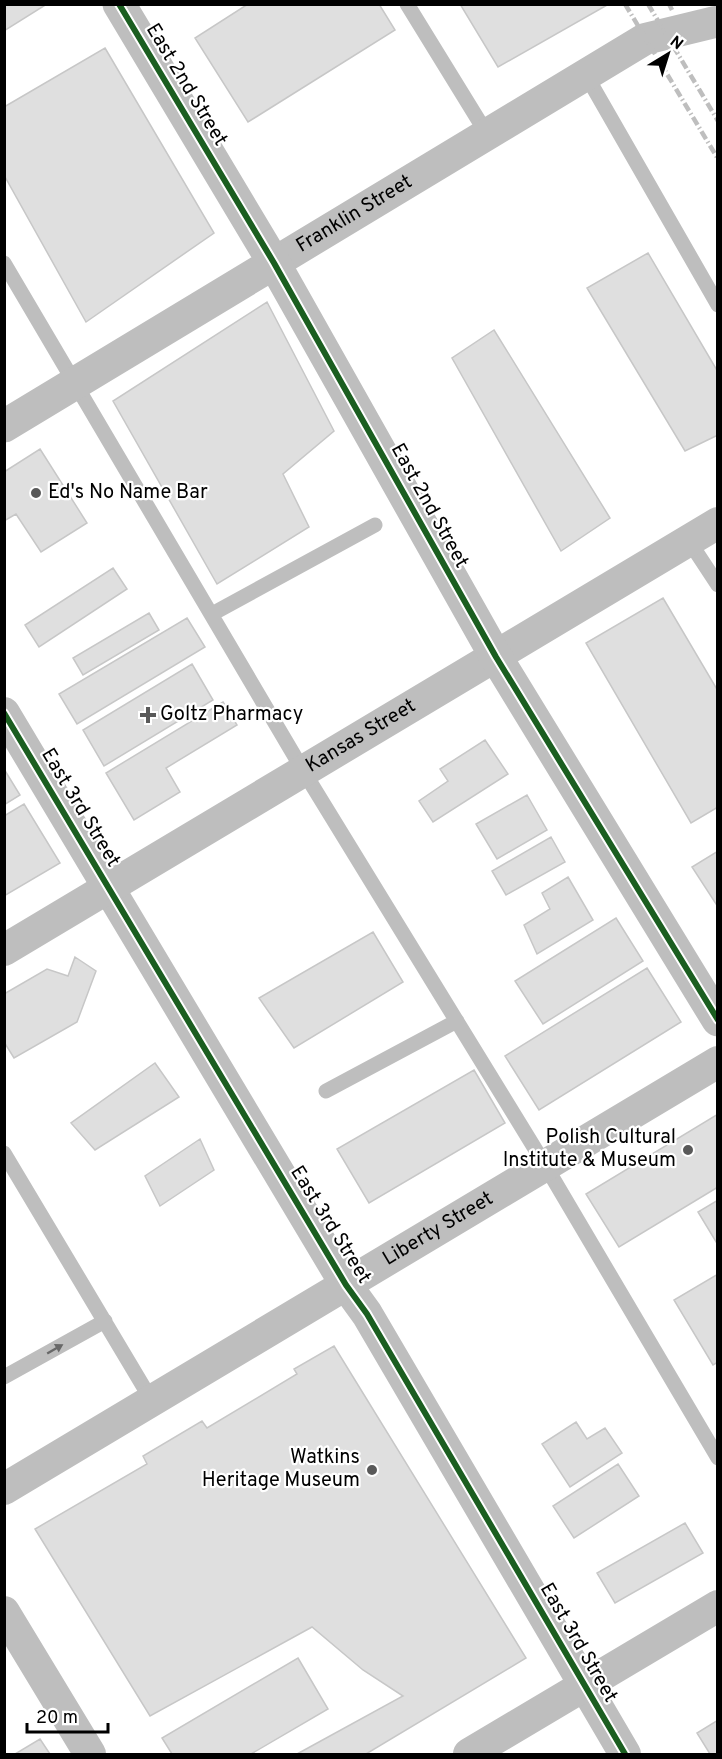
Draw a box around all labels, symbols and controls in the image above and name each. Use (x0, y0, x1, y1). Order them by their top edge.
street label: East 2nd Street (139, 19, 233, 151)
north arrow (638, 24, 698, 84)
text: N (665, 32, 687, 55)
street label: Franklin Street (292, 169, 417, 259)
street label: East 2nd Street (384, 439, 474, 573)
place label: Ed's No Name Bar (48, 480, 208, 506)
marker: Ed's No Name Bar (29, 486, 43, 500)
street label: Kansas Street (301, 694, 421, 779)
place label: Goltz Pharmacy (160, 702, 303, 728)
marker: Goltz Pharmacy (141, 708, 155, 722)
street label: East 3rd Street (34, 744, 126, 872)
place label: Polish Cultural Institute & Museum (503, 1125, 676, 1174)
marker: Polish Cultural Institute & Museum (681, 1143, 695, 1157)
street label: East 3rd Street (283, 1161, 377, 1289)
street label: Liberty Street (378, 1186, 498, 1272)
one-way arrow (46, 1344, 63, 1354)
place label: Watkins Heritage Museum (202, 1445, 360, 1494)
marker: Watkins Heritage Museum (365, 1463, 379, 1477)
street label: East 3rd Street (533, 1578, 623, 1708)
scale bar (27, 1696, 108, 1734)
text: 20 m (36, 1707, 78, 1730)

